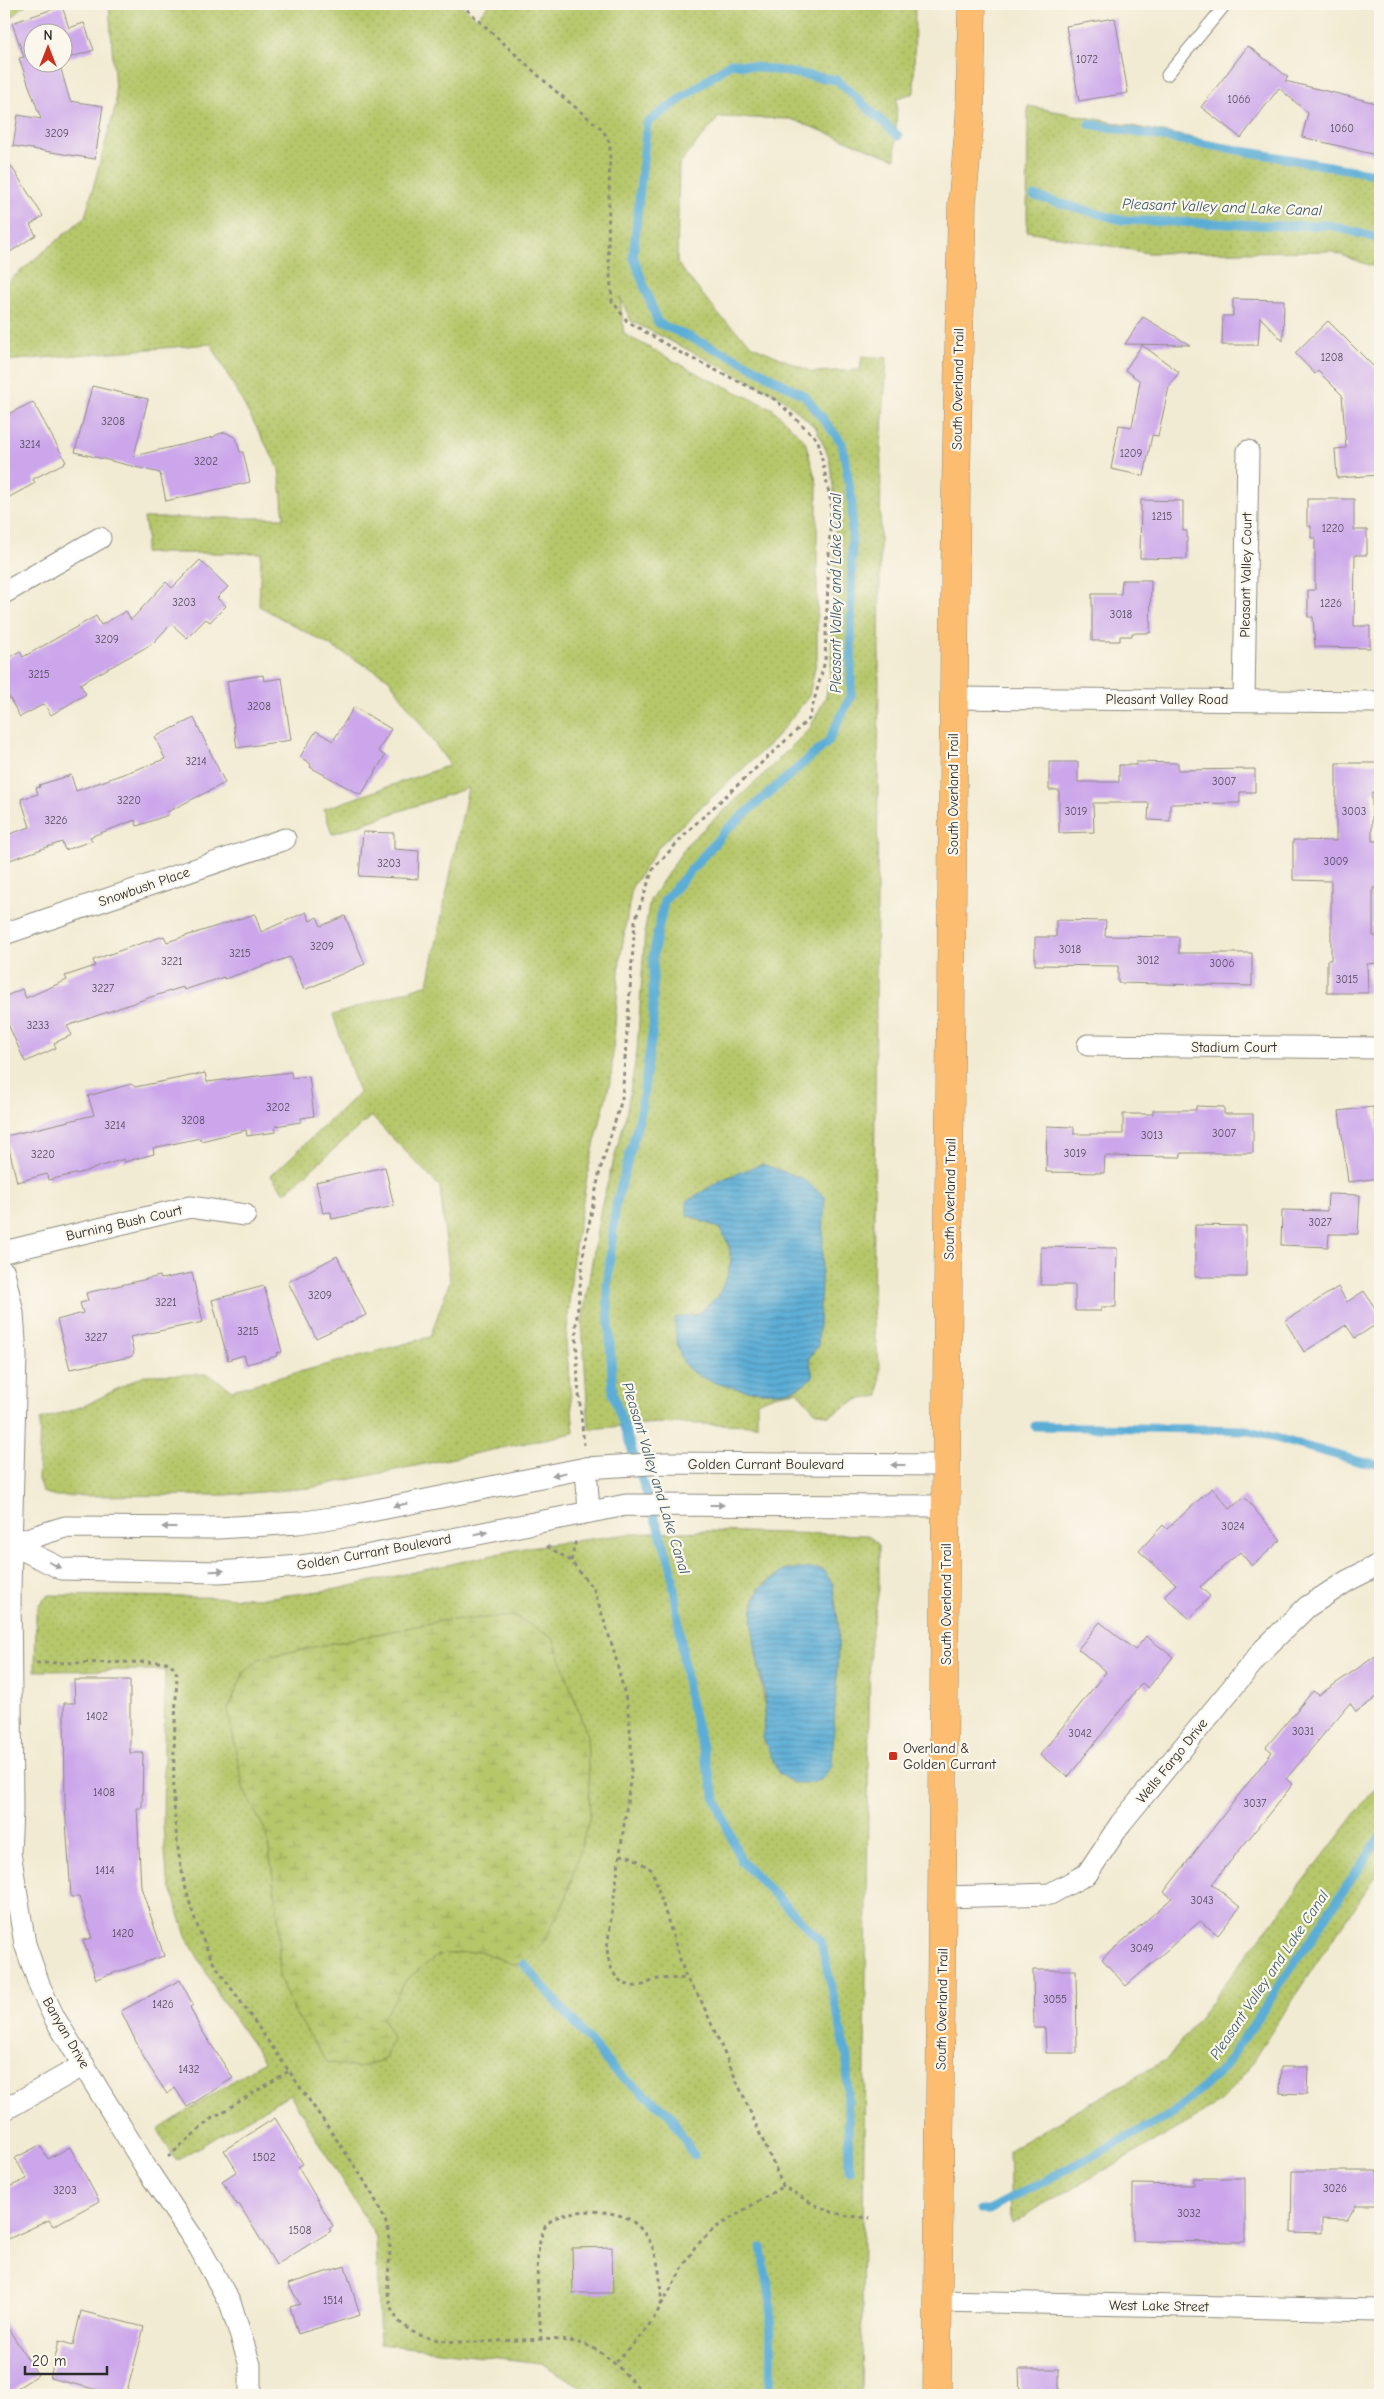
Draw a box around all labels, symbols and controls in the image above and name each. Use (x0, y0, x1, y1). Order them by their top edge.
north arrow (22, 22, 72, 72)
text: N (43, 27, 53, 44)
house number: 1072 (1076, 53, 1098, 66)
house number: 1066 (1228, 93, 1251, 106)
house number: 1060 (1330, 122, 1354, 135)
house number: 3209 (45, 127, 69, 140)
water label: Pleasant Valley and Lake Canal (1122, 195, 1323, 220)
street label: South Overland Trail (948, 328, 968, 450)
house number: 1208 (1321, 351, 1344, 364)
house number: 3208 (101, 415, 125, 428)
house number: 3214 (20, 438, 40, 451)
house number: 1209 (1120, 447, 1142, 460)
house number: 3202 (194, 455, 218, 468)
water label: Pleasant Valley and Lake Canal (827, 492, 845, 693)
house number: 1215 (1152, 510, 1172, 523)
street label: Pleasant Valley Court (1236, 511, 1256, 638)
house number: 1220 (1322, 522, 1344, 535)
house number: 3203 (172, 596, 196, 609)
house number: 1226 (1320, 597, 1342, 610)
house number: 3018 (1110, 608, 1132, 621)
house number: 3209 (95, 633, 119, 646)
house number: 3215 (28, 668, 50, 681)
street label: Pleasant Valley Road (1106, 691, 1228, 708)
house number: 3208 (247, 700, 271, 713)
street label: South Overland Trail (945, 733, 962, 855)
house number: 3214 (186, 755, 206, 768)
house number: 3007 (1212, 775, 1236, 788)
house number: 3220 (117, 794, 141, 807)
house number: 3019 (1065, 805, 1087, 818)
house number: 3003 (1342, 805, 1366, 818)
house number: 3226 (44, 814, 68, 827)
house number: 3009 (1324, 855, 1349, 868)
house number: 3203 (377, 857, 401, 870)
street label: Snowbush Place (96, 863, 192, 911)
house number: 3209 (310, 940, 334, 953)
house number: 3018 (1059, 943, 1081, 956)
house number: 3215 (229, 947, 251, 960)
house number: 3012 (1137, 954, 1159, 967)
house number: 3221 (161, 955, 183, 968)
house number: 3006 (1210, 957, 1234, 970)
house number: 3015 (1336, 973, 1358, 986)
house number: 3227 (92, 982, 114, 995)
house number: 3233 (27, 1019, 49, 1032)
street label: Stadium Court (1191, 1039, 1278, 1056)
house number: 3202 (266, 1101, 290, 1114)
house number: 3208 (181, 1114, 205, 1127)
house number: 3214 (105, 1119, 125, 1132)
house number: 3007 (1212, 1127, 1236, 1140)
house number: 3013 (1141, 1129, 1163, 1142)
street label: South Overland Trail (940, 1138, 960, 1260)
house number: 3019 (1064, 1147, 1086, 1160)
house number: 3220 (31, 1148, 55, 1161)
street label: Burning Bush Court (64, 1201, 185, 1245)
house number: 3027 (1308, 1216, 1332, 1229)
house number: 3209 (308, 1289, 332, 1302)
house number: 3221 (155, 1296, 177, 1309)
house number: 3215 (237, 1325, 259, 1338)
house number: 3227 (85, 1331, 107, 1344)
water label: Pleasant Valley and Lake Canal (618, 1380, 694, 1577)
street label: Golden Currant Boulevard (688, 1456, 844, 1473)
one-way arrow (889, 1461, 905, 1469)
one-way arrow (551, 1470, 567, 1478)
one-way arrow (710, 1501, 726, 1509)
one-way arrow (391, 1502, 407, 1510)
house number: 3024 (1221, 1520, 1245, 1533)
one-way arrow (161, 1523, 177, 1531)
one-way arrow (473, 1529, 489, 1537)
street label: Golden Currant Boulevard (296, 1530, 452, 1574)
street label: South Overland Trail (938, 1543, 955, 1665)
one-way arrow (48, 1562, 62, 1570)
one-way arrow (209, 1567, 225, 1575)
house number: 1402 (86, 1710, 108, 1723)
street label: Wells Fargo Drive (1133, 1715, 1211, 1807)
house number: 3031 (1292, 1725, 1314, 1738)
house number: 3042 (1068, 1727, 1092, 1740)
place label: Overland & Golden Currant (903, 1740, 997, 1773)
marker: Overland & Golden Currant (887, 1750, 899, 1762)
house number: 1408 (93, 1786, 115, 1799)
house number: 3037 (1243, 1797, 1267, 1810)
house number: 1414 (95, 1864, 115, 1877)
water label: Pleasant Valley and Lake Canal (1206, 1887, 1333, 2063)
house number: 3043 (1190, 1894, 1214, 1907)
house number: 1420 (112, 1927, 134, 1940)
house number: 3049 (1130, 1942, 1154, 1955)
street label: South Overland Trail (932, 1948, 952, 2070)
house number: 3055 (1043, 1993, 1067, 2006)
street label: Banyan Drive (39, 1994, 93, 2072)
house number: 1426 (152, 1998, 174, 2011)
house number: 1432 (179, 2063, 200, 2076)
house number: 1502 (253, 2151, 276, 2164)
house number: 3026 (1323, 2182, 1347, 2195)
house number: 3203 (53, 2184, 77, 2197)
house number: 3032 (1177, 2207, 1201, 2220)
house number: 1508 (289, 2224, 312, 2237)
house number: 1514 (323, 2294, 343, 2307)
street label: West Lake Street (1109, 2297, 1210, 2315)
scale bar (25, 2344, 108, 2376)
text: 20 m (32, 2352, 66, 2370)

